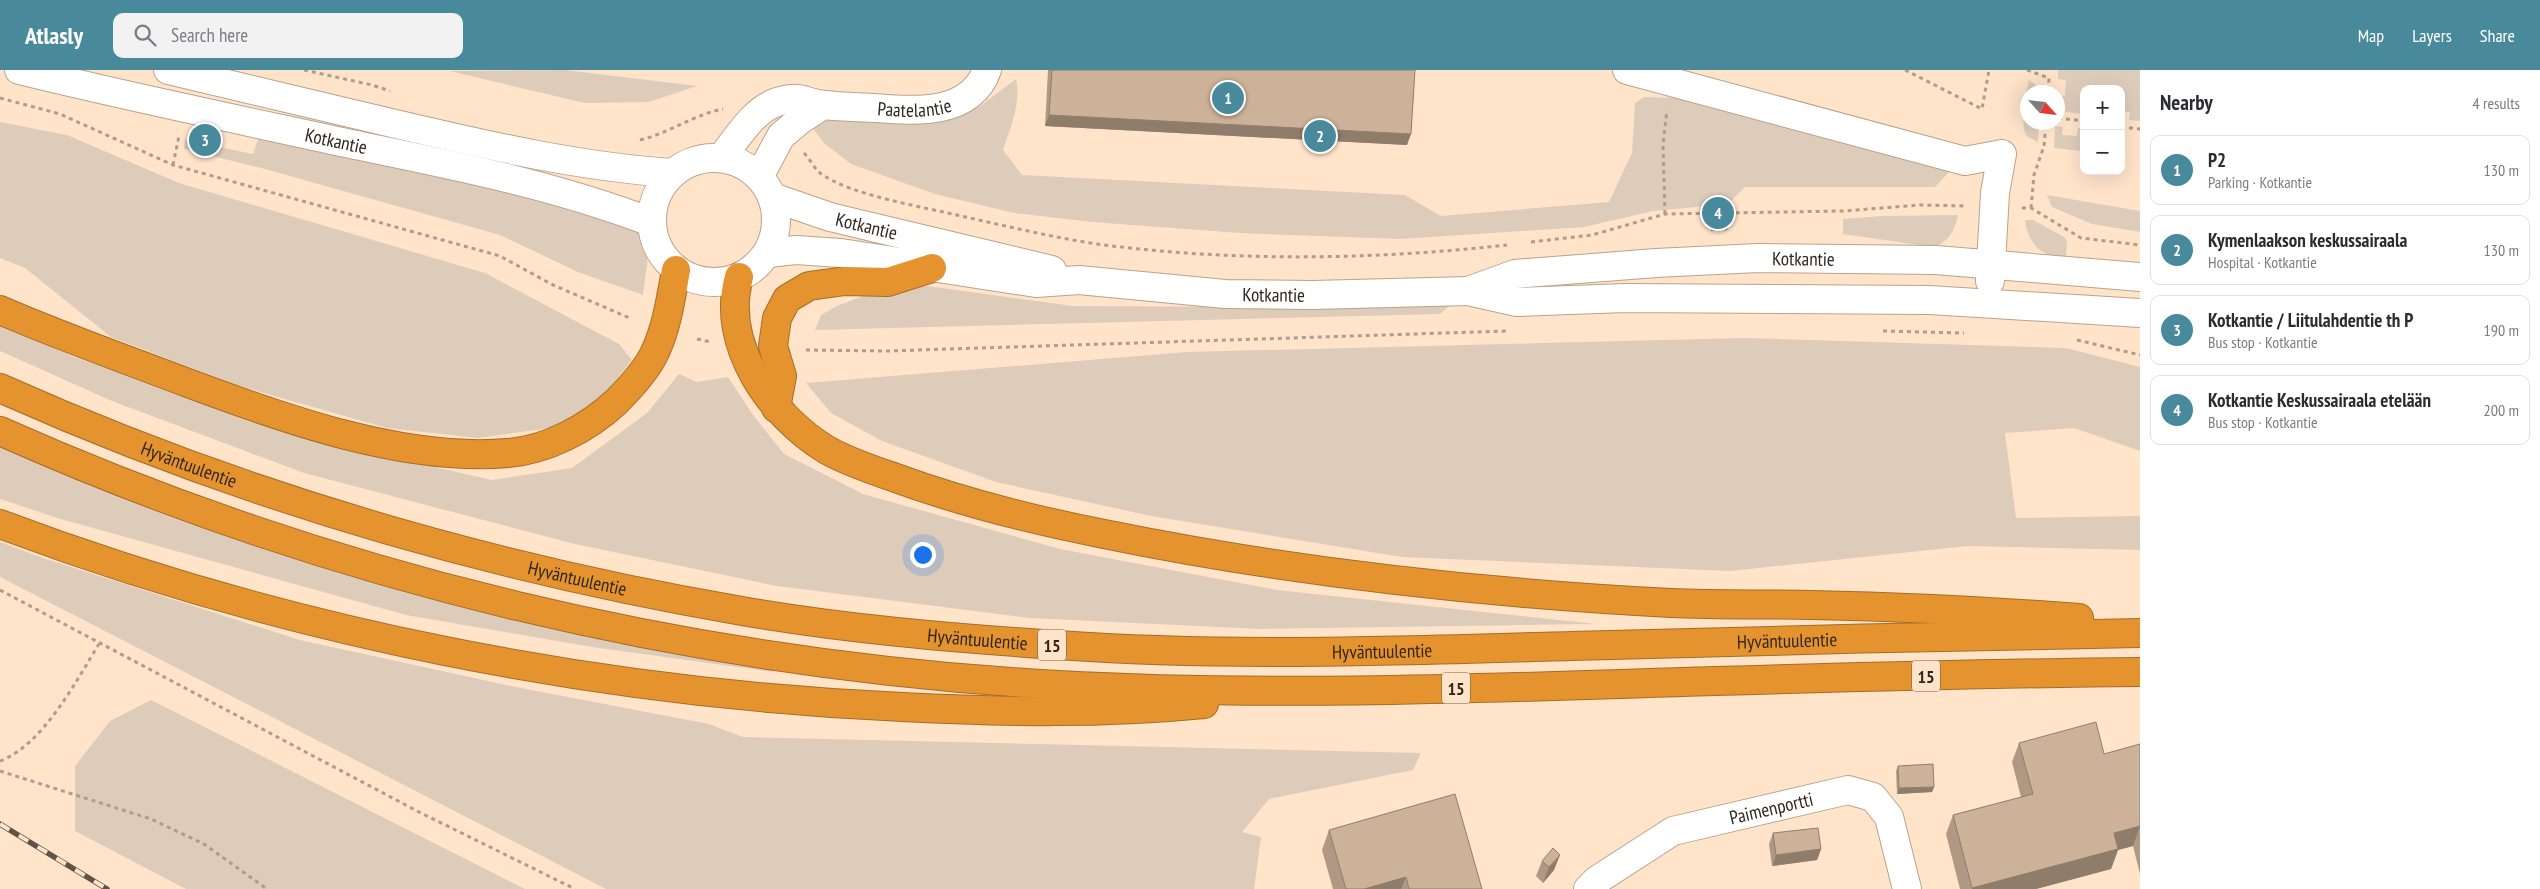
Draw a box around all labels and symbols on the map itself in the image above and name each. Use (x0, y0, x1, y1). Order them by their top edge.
pin: 1 (1212, 79, 1244, 117)
north arrow (2020, 85, 2065, 130)
street label: Paatelantie (877, 93, 954, 122)
pin: 2 (1304, 117, 1336, 155)
pin: 3 (189, 121, 221, 159)
street label: Kotkantie (303, 122, 369, 159)
pin: 4 (1702, 194, 1734, 232)
street label: Kotkantie (833, 207, 900, 245)
street label: Kotkantie (1772, 246, 1835, 271)
street label: Kotkantie (1242, 282, 1305, 307)
street label: Hyväntuulentie (138, 436, 240, 493)
your location (910, 542, 936, 568)
street label: Hyväntuulentie (526, 555, 629, 601)
street label: Hyväntuulentie (926, 623, 1029, 655)
street label: Hyväntuulentie (1736, 627, 1838, 654)
road number: 15 (1038, 630, 1066, 660)
street label: Hyväntuulentie (1332, 638, 1433, 664)
road number: 15 (1912, 660, 1940, 692)
road number: 15 (1442, 672, 1470, 704)
street label: Paimenportti (1727, 787, 1815, 829)

